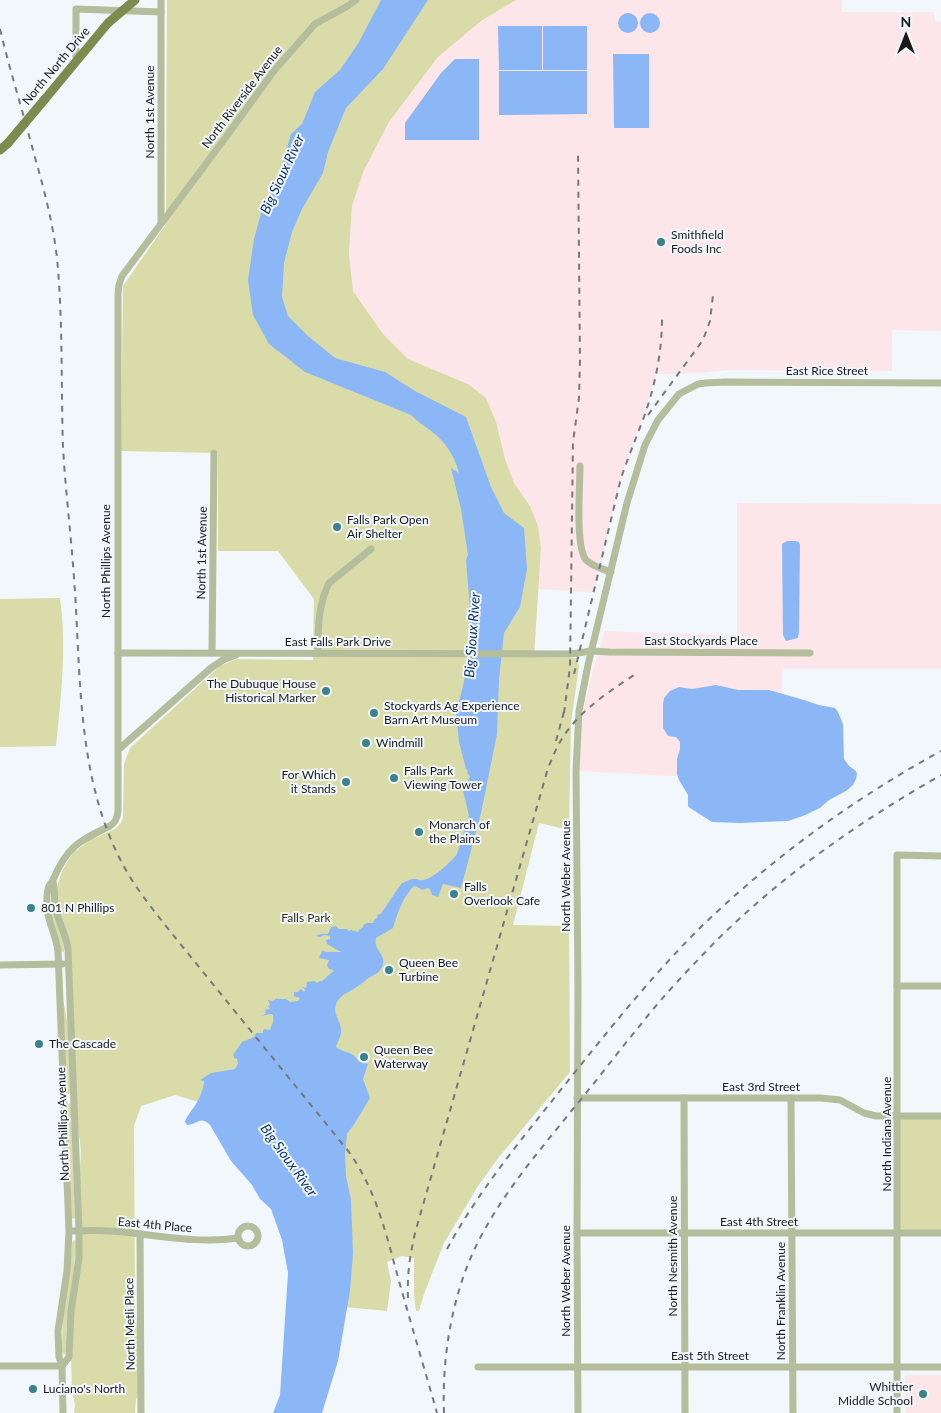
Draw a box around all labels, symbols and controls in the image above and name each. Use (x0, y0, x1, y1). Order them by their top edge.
north arrow (881, 10, 931, 60)
text: N (901, 13, 911, 30)
street label: North North Drive (19, 24, 93, 108)
street label: North Riverside Avenue (198, 42, 285, 151)
street label: North 1st Avenue (142, 65, 157, 159)
water label: Big Sioux River (256, 131, 307, 216)
place label: Smithfield Foods Inc (671, 227, 724, 256)
marker: Smithfield Foods Inc (655, 236, 667, 248)
street label: East Rice Street (786, 363, 869, 378)
street label: North Phillips Avenue (98, 504, 113, 618)
street label: North 1st Avenue (193, 506, 210, 600)
place label: Falls Park Open Air Shelter (347, 512, 429, 541)
marker: Falls Park Open Air Shelter (331, 521, 343, 533)
water label: Big Sioux River (460, 591, 483, 678)
street label: East Stockyards Place (644, 633, 758, 648)
street label: East Falls Park Drive (285, 634, 391, 649)
place label: The Dubuque House Historical Marker (207, 676, 317, 705)
marker: The Dubuque House Historical Marker (320, 685, 332, 697)
place label: Stockyards Ag Experience Barn Art Museum (384, 698, 520, 727)
marker: Stockyards Ag Experience Barn Art Museum (368, 707, 380, 719)
place label: Windmill (376, 735, 423, 750)
marker: Windmill (360, 737, 372, 749)
place label: Falls Park Viewing Tower (404, 763, 482, 792)
place label: For Which it Stands (282, 767, 336, 796)
marker: Falls Park Viewing Tower (388, 772, 400, 784)
marker: For Which it Stands (340, 776, 352, 788)
place label: Monarch of the Plains (429, 817, 491, 846)
street label: North Weber Avenue (558, 820, 573, 932)
marker: Monarch of the Plains (413, 826, 425, 838)
place label: Falls Overlook Cafe (464, 879, 540, 908)
marker: Falls Overlook Cafe (448, 888, 460, 900)
place label: 801 N Phillips (41, 900, 114, 915)
marker: 801 N Phillips (25, 902, 37, 914)
park label: Falls Park (281, 910, 332, 925)
place label: Queen Bee Turbine (399, 955, 458, 984)
marker: Queen Bee Turbine (383, 964, 395, 976)
place label: The Cascade (49, 1036, 116, 1051)
marker: The Cascade (33, 1038, 45, 1050)
place label: Queen Bee Waterway (374, 1042, 433, 1071)
marker: Queen Bee Waterway (358, 1051, 370, 1063)
street label: North Phillips Avenue (53, 1067, 72, 1181)
street label: North Indiana Avenue (879, 1077, 894, 1191)
street label: East 3rd Street (722, 1079, 801, 1094)
water label: Big Sioux River (257, 1120, 322, 1199)
street label: North Nesmith Avenue (665, 1196, 680, 1316)
street label: East 4th Place (117, 1214, 193, 1235)
street label: East 4th Street (720, 1214, 799, 1229)
street label: North Weber Avenue (558, 1225, 573, 1337)
street label: North Franklin Avenue (773, 1242, 788, 1360)
street label: North Metli Place (121, 1278, 138, 1370)
street label: East 5th Street (671, 1348, 750, 1363)
place label: Whittier Middle School (838, 1379, 914, 1408)
place label: Luciano's North (43, 1381, 125, 1396)
marker: Luciano's North (27, 1383, 39, 1395)
marker: Whittier Middle School (917, 1388, 929, 1400)

